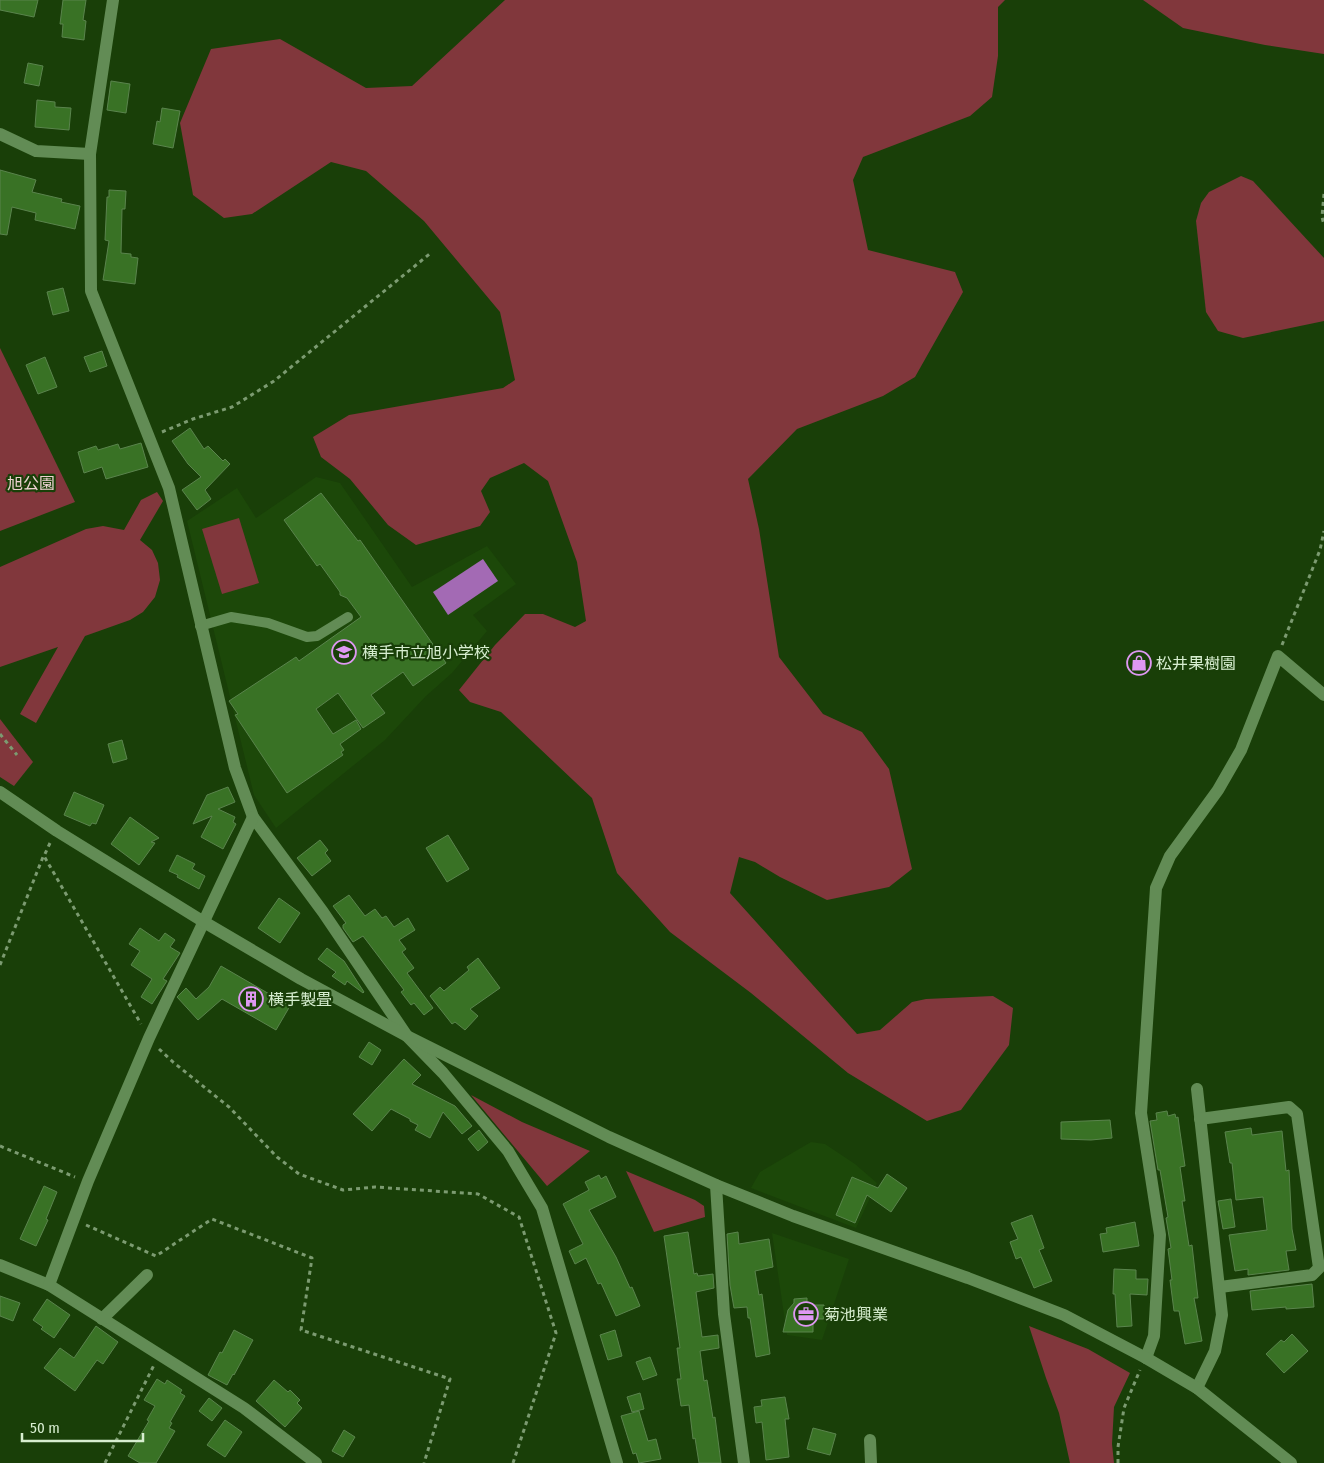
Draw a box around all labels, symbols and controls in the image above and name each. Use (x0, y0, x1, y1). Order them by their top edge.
park label: 旭公園 (7, 474, 55, 493)
school or university icon: 横手市立旭小学校 (331, 639, 357, 665)
place label: 横手市立旭小学校 (362, 643, 490, 662)
shop icon: 松井果樹園 (1126, 650, 1152, 676)
place label: 松井果樹園 (1156, 654, 1236, 673)
building icon: 横手製畳 (238, 986, 264, 1012)
place label: 横手製畳 (268, 990, 332, 1009)
office icon: 菊池興業 (793, 1301, 819, 1327)
place label: 菊池興業 (824, 1305, 888, 1324)
scale bar (22, 1410, 144, 1442)
text: 50 m (30, 1419, 60, 1437)

